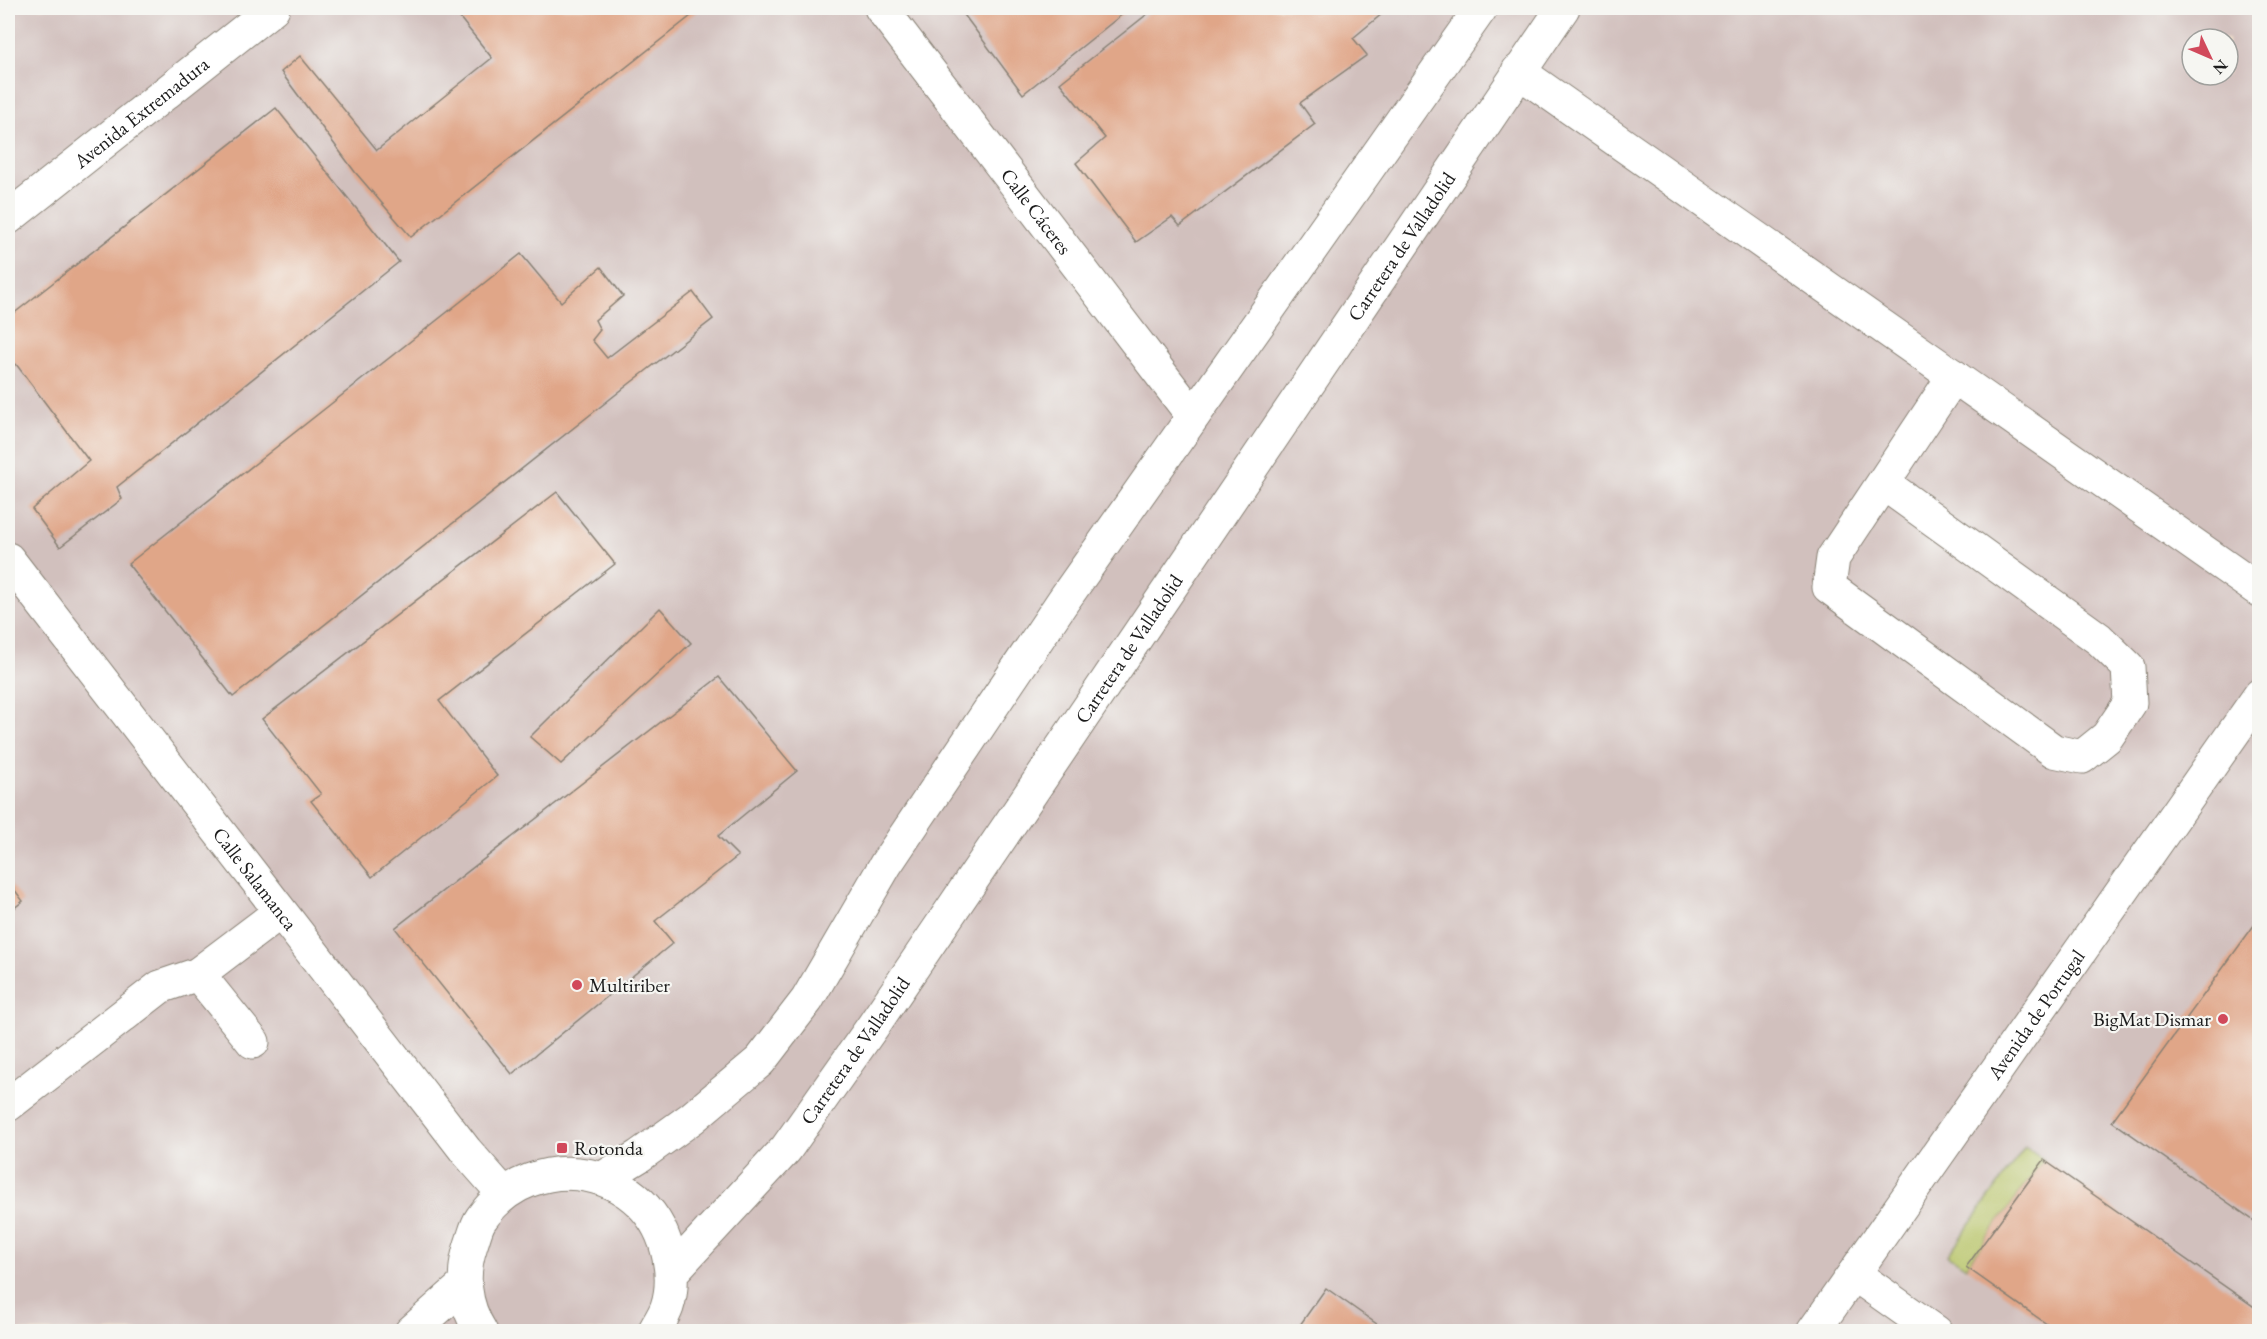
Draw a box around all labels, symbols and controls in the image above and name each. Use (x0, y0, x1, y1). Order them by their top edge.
north arrow (2180, 27, 2240, 87)
street label: Avenida Extremadura (67, 51, 214, 175)
text: N (2208, 55, 2232, 79)
street label: Calle Cáceres (995, 163, 1078, 260)
street label: Carretera de Valladolid (1342, 166, 1462, 326)
street label: Carretera de Valladolid (1069, 569, 1189, 728)
street label: Calle Salamanca (207, 822, 303, 935)
street label: Avenida de Portugal (1981, 944, 2091, 1085)
street label: Carretera de Valladolid (794, 971, 916, 1130)
place label: Multiriber (589, 972, 670, 998)
marker: Multiriber (570, 978, 584, 992)
place label: BigMat Dismar (2093, 1006, 2211, 1032)
marker: BigMat Dismar (2216, 1012, 2230, 1026)
place label: Rotonda (574, 1135, 643, 1161)
marker: Rotonda (555, 1141, 569, 1155)

